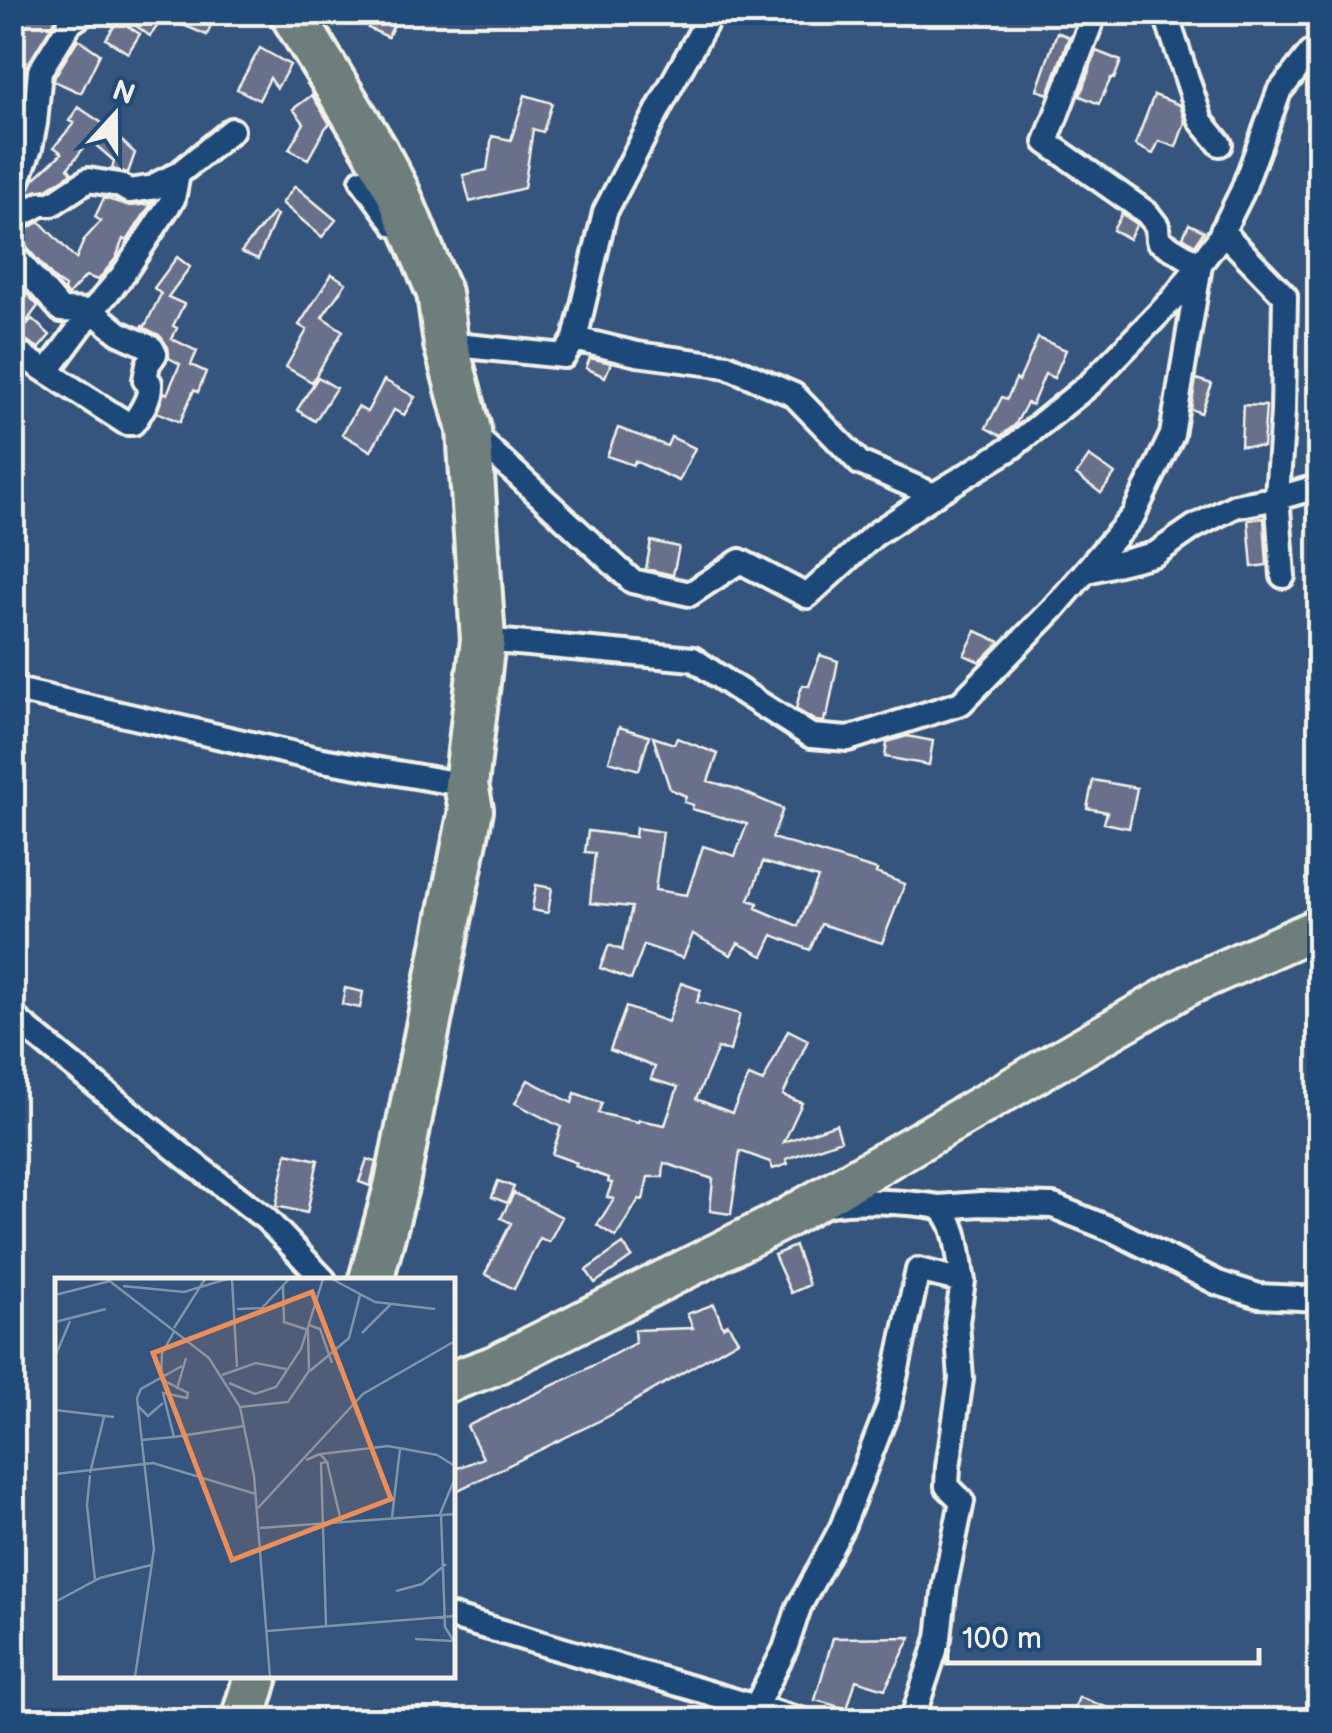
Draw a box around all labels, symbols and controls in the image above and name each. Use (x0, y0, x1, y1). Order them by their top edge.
north arrow (65, 65, 165, 165)
text: N (108, 74, 139, 112)
inset map (55, 1278, 455, 1678)
scale bar (947, 1603, 1260, 1665)
text: 100 m (962, 1621, 1042, 1657)

